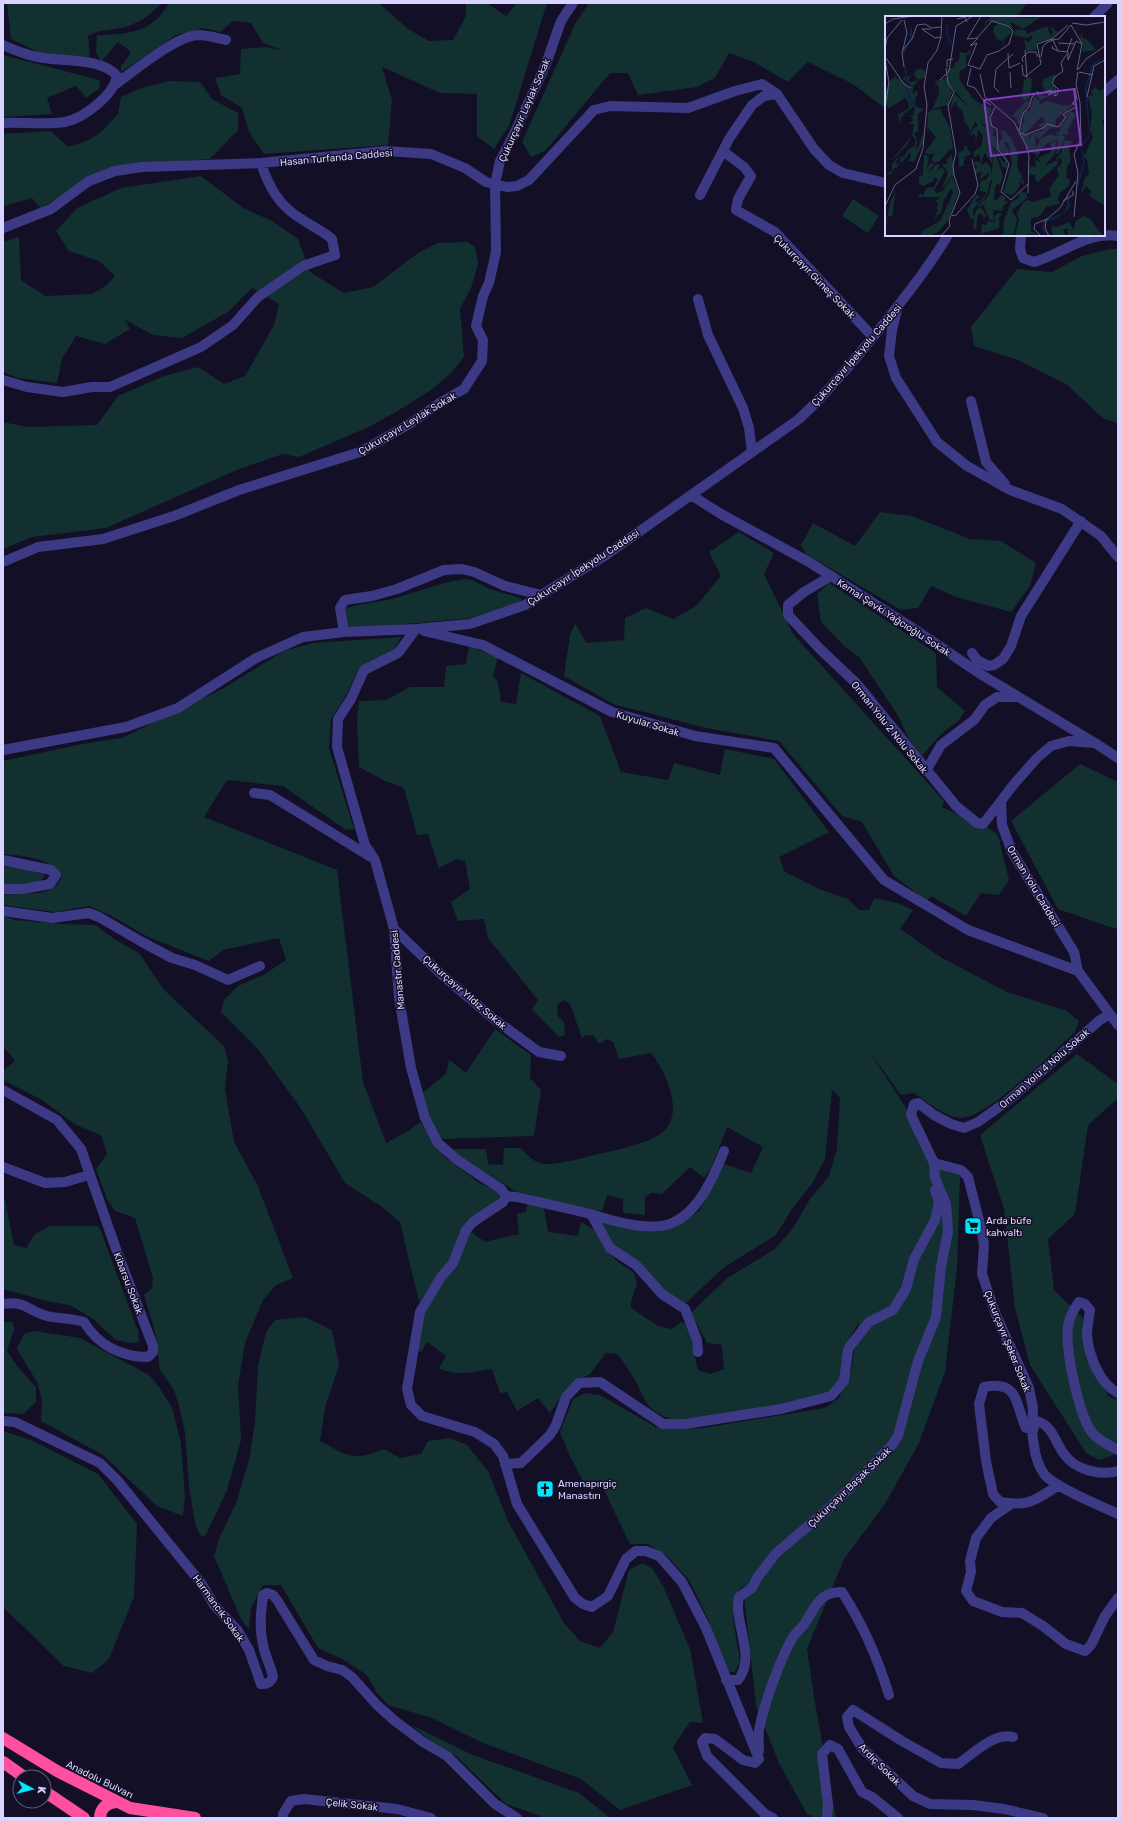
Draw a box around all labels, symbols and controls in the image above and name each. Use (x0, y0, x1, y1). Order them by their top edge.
inset map (885, 16, 1105, 236)
street label: Çukurçayır Leylak Sokak (497, 56, 554, 164)
street label: Hasan Turfanda Caddesi (279, 147, 393, 169)
street label: Çukurçayır Güneş Sokak (771, 232, 858, 322)
street label: Çukurçayır İpekyolu Caddesi (809, 302, 904, 409)
street label: Çukurçayır Leylak Sokak (356, 389, 459, 458)
street label: Çukurçayır İpekyolu Caddesi (525, 527, 642, 609)
street label: Kemal Şevki Yağcıoğlu Sokak (835, 577, 953, 659)
street label: Orman Yolu 2 Nolu Sokak (848, 679, 931, 777)
street label: Kuyular Sokak (615, 709, 681, 739)
street label: Orman Yolu Caddesi (1004, 844, 1062, 929)
street label: Manastır Caddesi (389, 930, 407, 1010)
street label: Çukurçayır Yıldız Sokak (420, 953, 509, 1033)
street label: Orman Yolu 4 Nolu Sokak (997, 1026, 1093, 1111)
place label: Arda büfe kahvaltı (986, 1215, 1032, 1239)
supermarket icon: Arda büfe kahvaltı (963, 1216, 983, 1236)
street label: Kibarsu Sokak (111, 1251, 146, 1317)
street label: Çukurçayır Şeker Sokak (981, 1289, 1033, 1395)
street label: Çukurçayır Başak Sokak (806, 1444, 894, 1530)
place label: Amenapırgiç Manastırı (558, 1478, 617, 1502)
church icon: Amenapırgiç Manastırı (535, 1479, 555, 1499)
street label: Harmancık Sokak (190, 1573, 247, 1645)
street label: Ardıç Sokak (856, 1741, 903, 1789)
street label: Anadolu Bulvarı (64, 1758, 135, 1801)
north arrow (12, 1769, 52, 1809)
text: K (34, 1786, 48, 1795)
street label: Çelik Sokak (325, 1796, 379, 1814)

